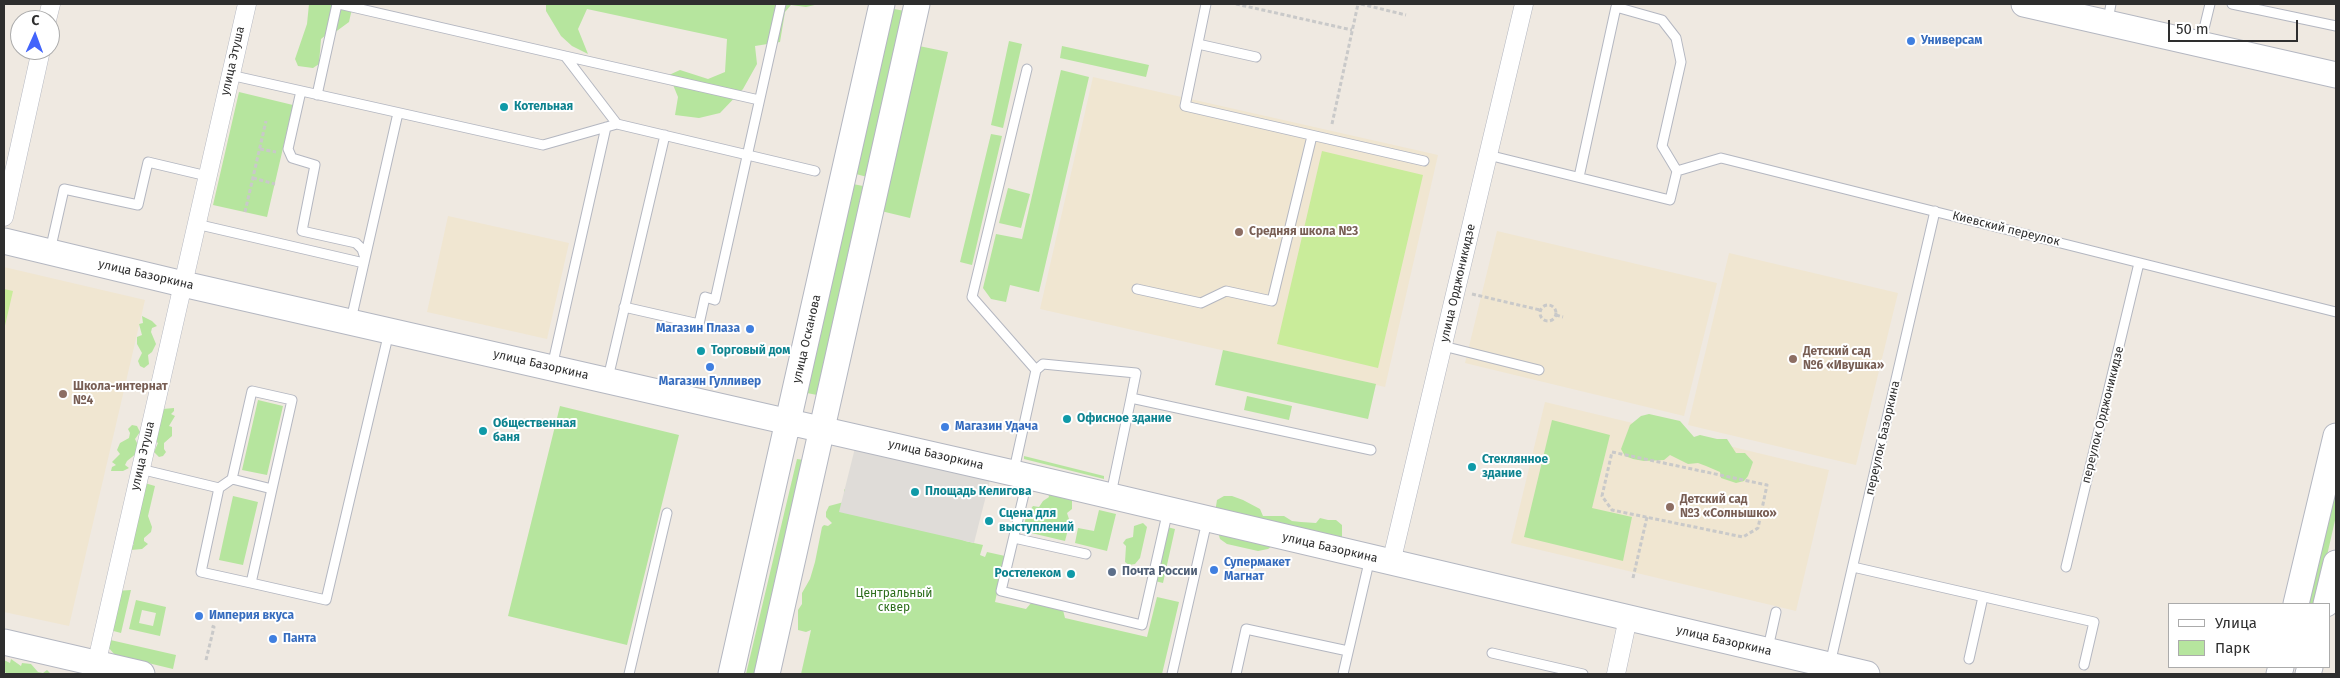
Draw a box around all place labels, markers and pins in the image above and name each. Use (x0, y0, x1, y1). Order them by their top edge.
place label: Универсам (1921, 34, 1982, 48)
marker: Универсам (1905, 35, 1917, 47)
place label: Котельная (514, 100, 573, 114)
marker: Котельная (498, 101, 510, 113)
place label: Средняя школа №3 (1249, 225, 1358, 239)
marker: Средняя школа №3 (1233, 226, 1245, 238)
place label: Магазин Плаза (656, 322, 740, 336)
marker: Магазин Плаза (744, 323, 756, 335)
place label: Торговый дом (711, 344, 790, 358)
marker: Торговый дом (695, 345, 707, 357)
place label: Детский сад №6 «Ивушка» (1803, 345, 1884, 373)
marker: Детский сад №6 «Ивушка» (1787, 353, 1799, 365)
marker: Магазин Гулливер (704, 361, 716, 373)
place label: Магазин Гулливер (659, 375, 761, 389)
place label: Школа-интернат №4 (73, 380, 168, 408)
marker: Школа-интернат №4 (57, 388, 69, 400)
place label: Офисное здание (1077, 412, 1172, 426)
marker: Офисное здание (1061, 413, 1073, 425)
place label: Общественная баня (493, 417, 576, 445)
place label: Магазин Удача (955, 420, 1038, 434)
marker: Магазин Удача (939, 421, 951, 433)
marker: Общественная баня (477, 425, 489, 437)
place label: Стеклянное здание (1482, 453, 1548, 481)
marker: Стеклянное здание (1466, 461, 1478, 473)
place label: Площадь Келигова (925, 485, 1031, 499)
marker: Площадь Келигова (909, 486, 921, 498)
place label: Детский сад №3 «Солнышко» (1680, 493, 1777, 521)
marker: Детский сад №3 «Солнышко» (1664, 501, 1676, 513)
place label: Сцена для выступлений (999, 507, 1074, 535)
marker: Сцена для выступлений (983, 515, 995, 527)
place label: Супермакет Магнат (1224, 556, 1290, 584)
marker: Супермакет Магнат (1208, 564, 1220, 576)
place label: Почта России (1122, 565, 1197, 579)
marker: Почта России (1106, 566, 1118, 578)
place label: Ростелеком (995, 567, 1061, 581)
marker: Ростелеком (1065, 568, 1077, 580)
place label: Империя вкуса (209, 609, 294, 623)
marker: Империя вкуса (193, 610, 205, 622)
place label: Панта (283, 632, 316, 646)
marker: Панта (267, 633, 279, 645)

